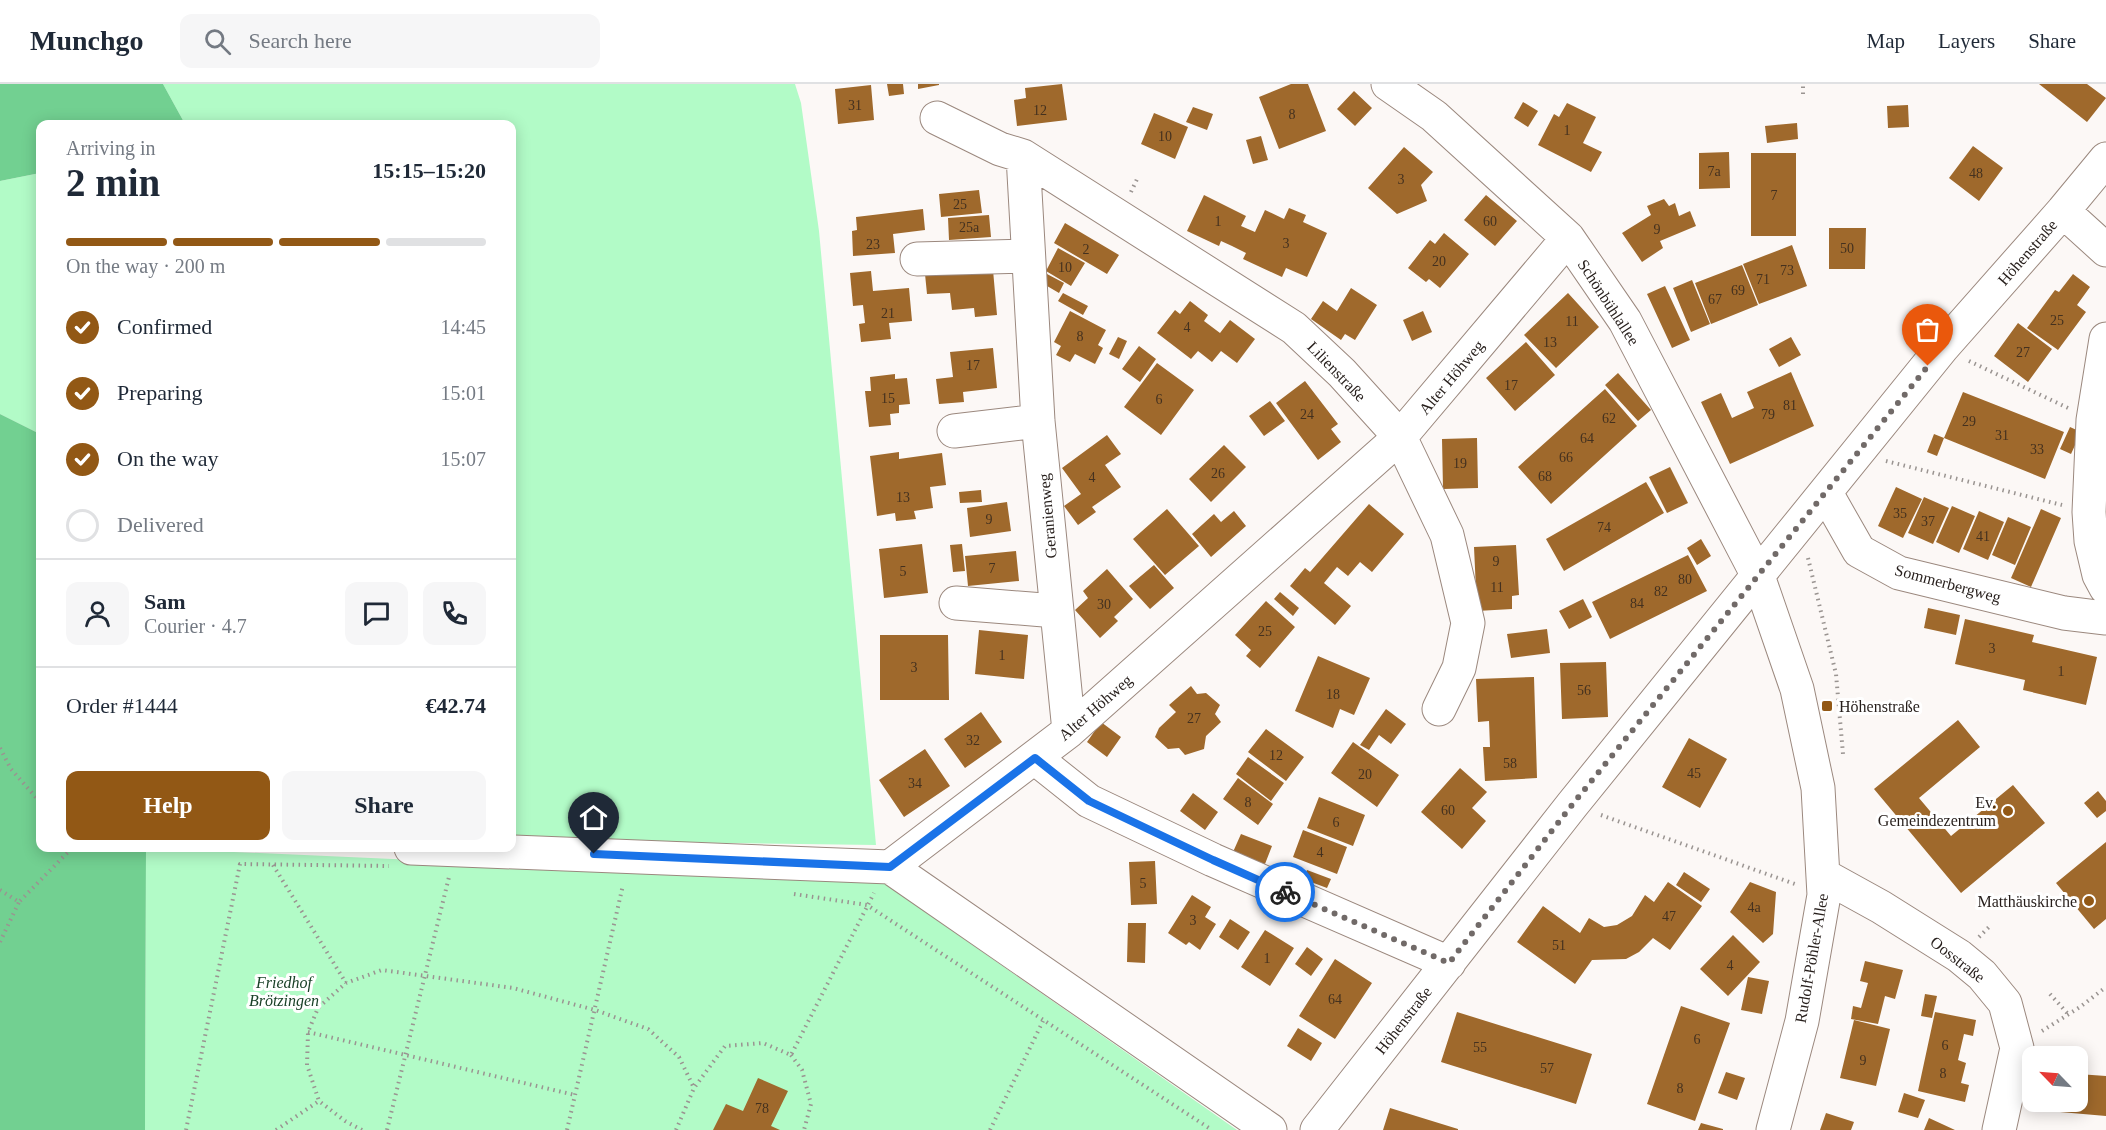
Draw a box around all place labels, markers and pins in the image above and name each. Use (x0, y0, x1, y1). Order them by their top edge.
pin (1902, 304, 1953, 366)
place label: Höhenstraße (1839, 698, 1920, 715)
marker: Höhenstraße (1820, 699, 1834, 713)
pin (568, 792, 619, 854)
place label: Ev. Gemeindezentrum (1878, 794, 1997, 829)
marker: Ev. Gemeindezentrum (2001, 804, 2015, 818)
place label: Matthäuskirche (1977, 893, 2077, 910)
marker: Matthäuskirche (2082, 894, 2096, 908)

